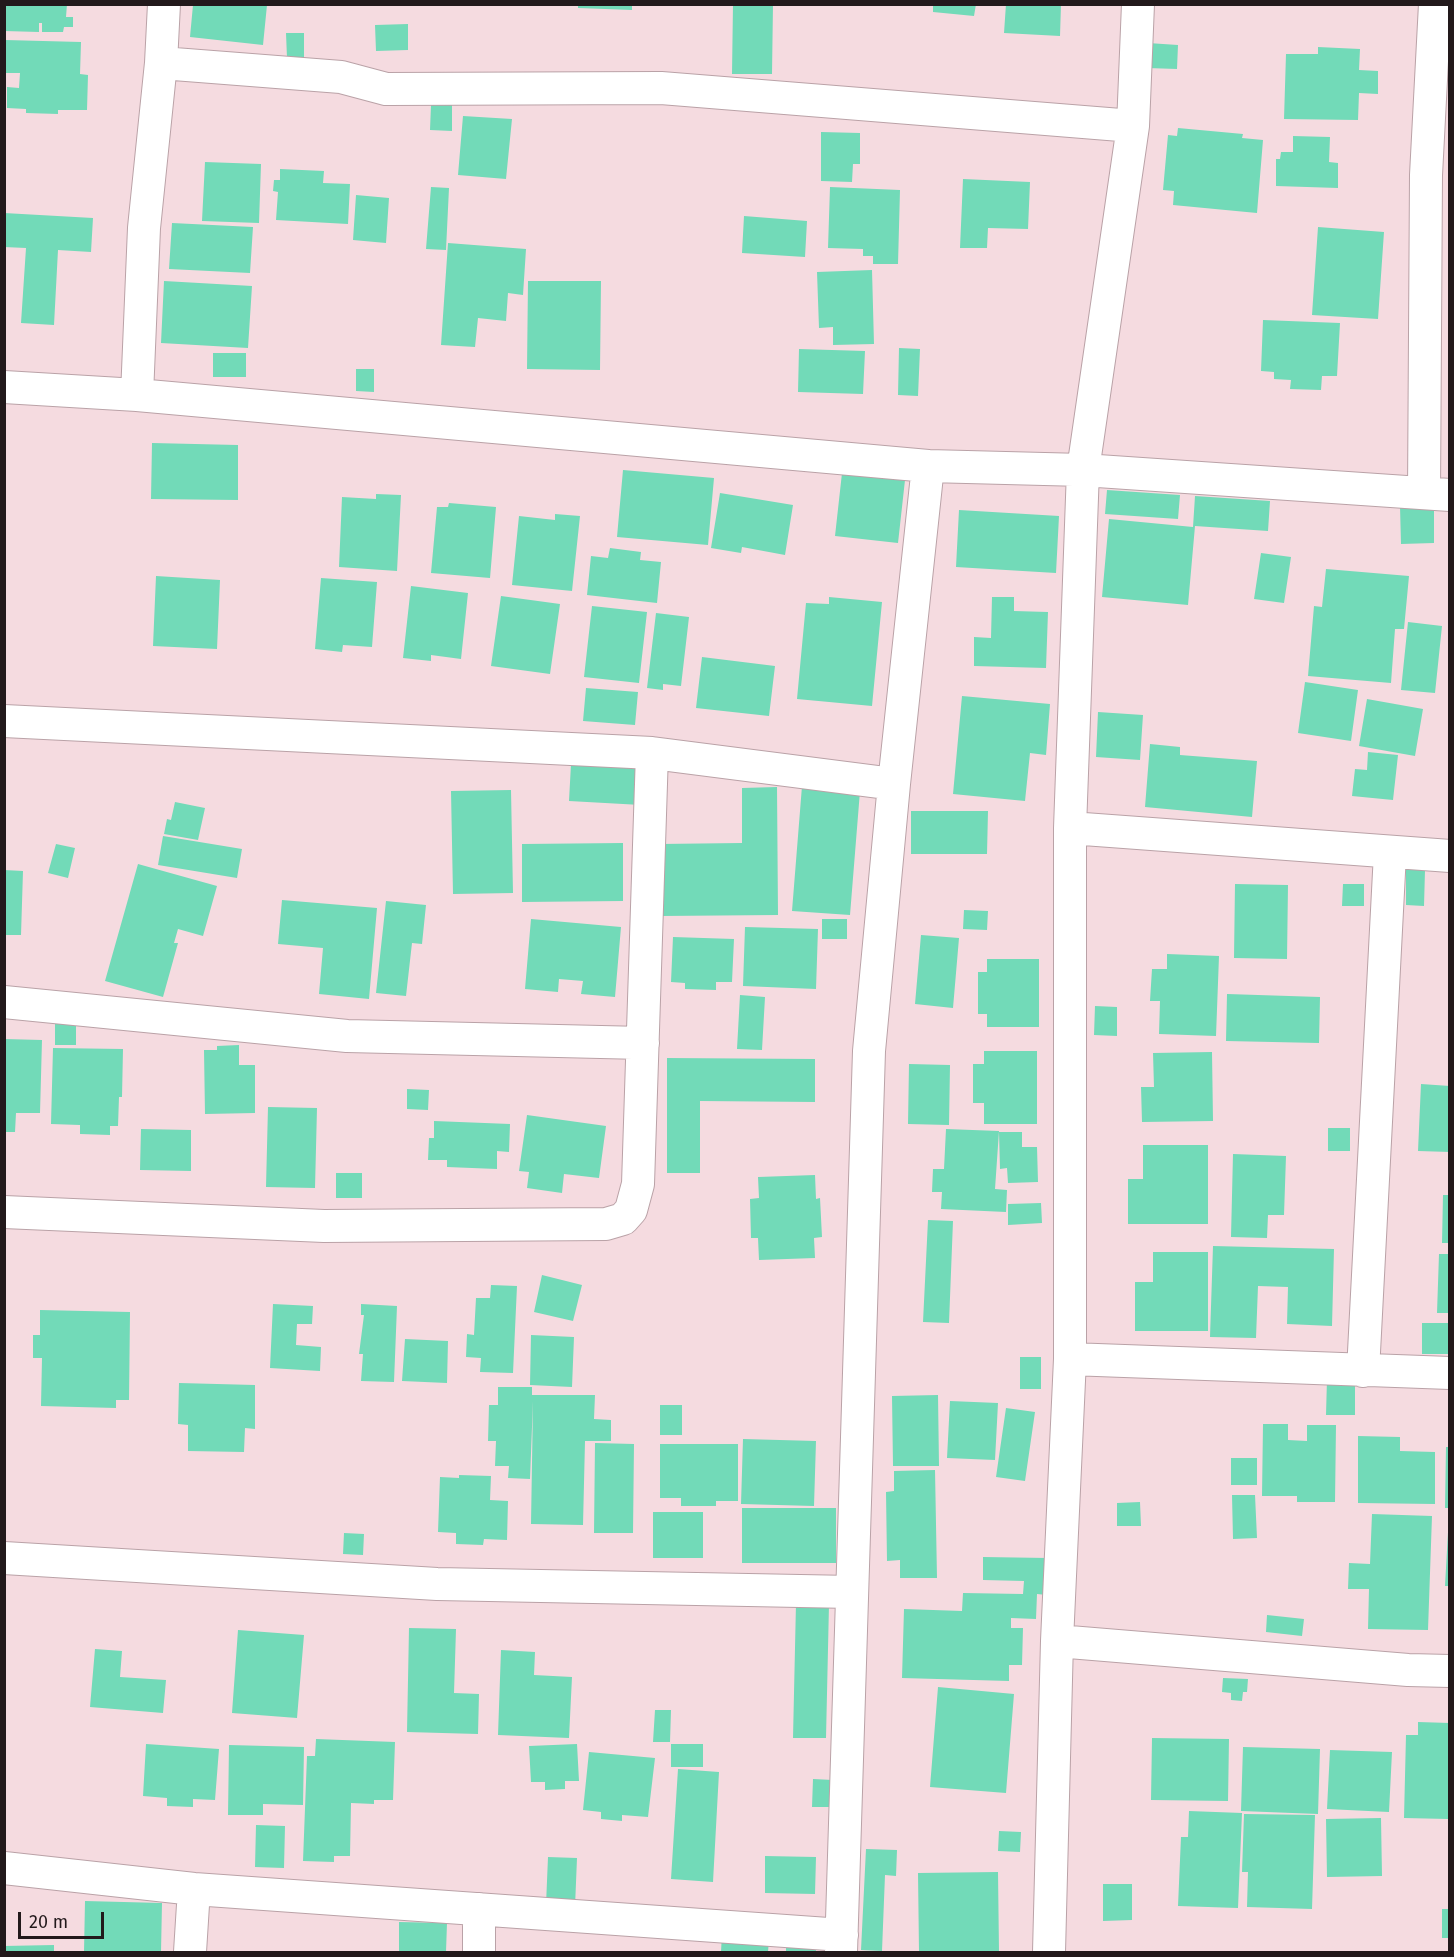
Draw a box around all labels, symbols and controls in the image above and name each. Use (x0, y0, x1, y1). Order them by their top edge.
scale bar (21, 1900, 106, 1938)
text: 20 m (29, 1911, 68, 1933)

